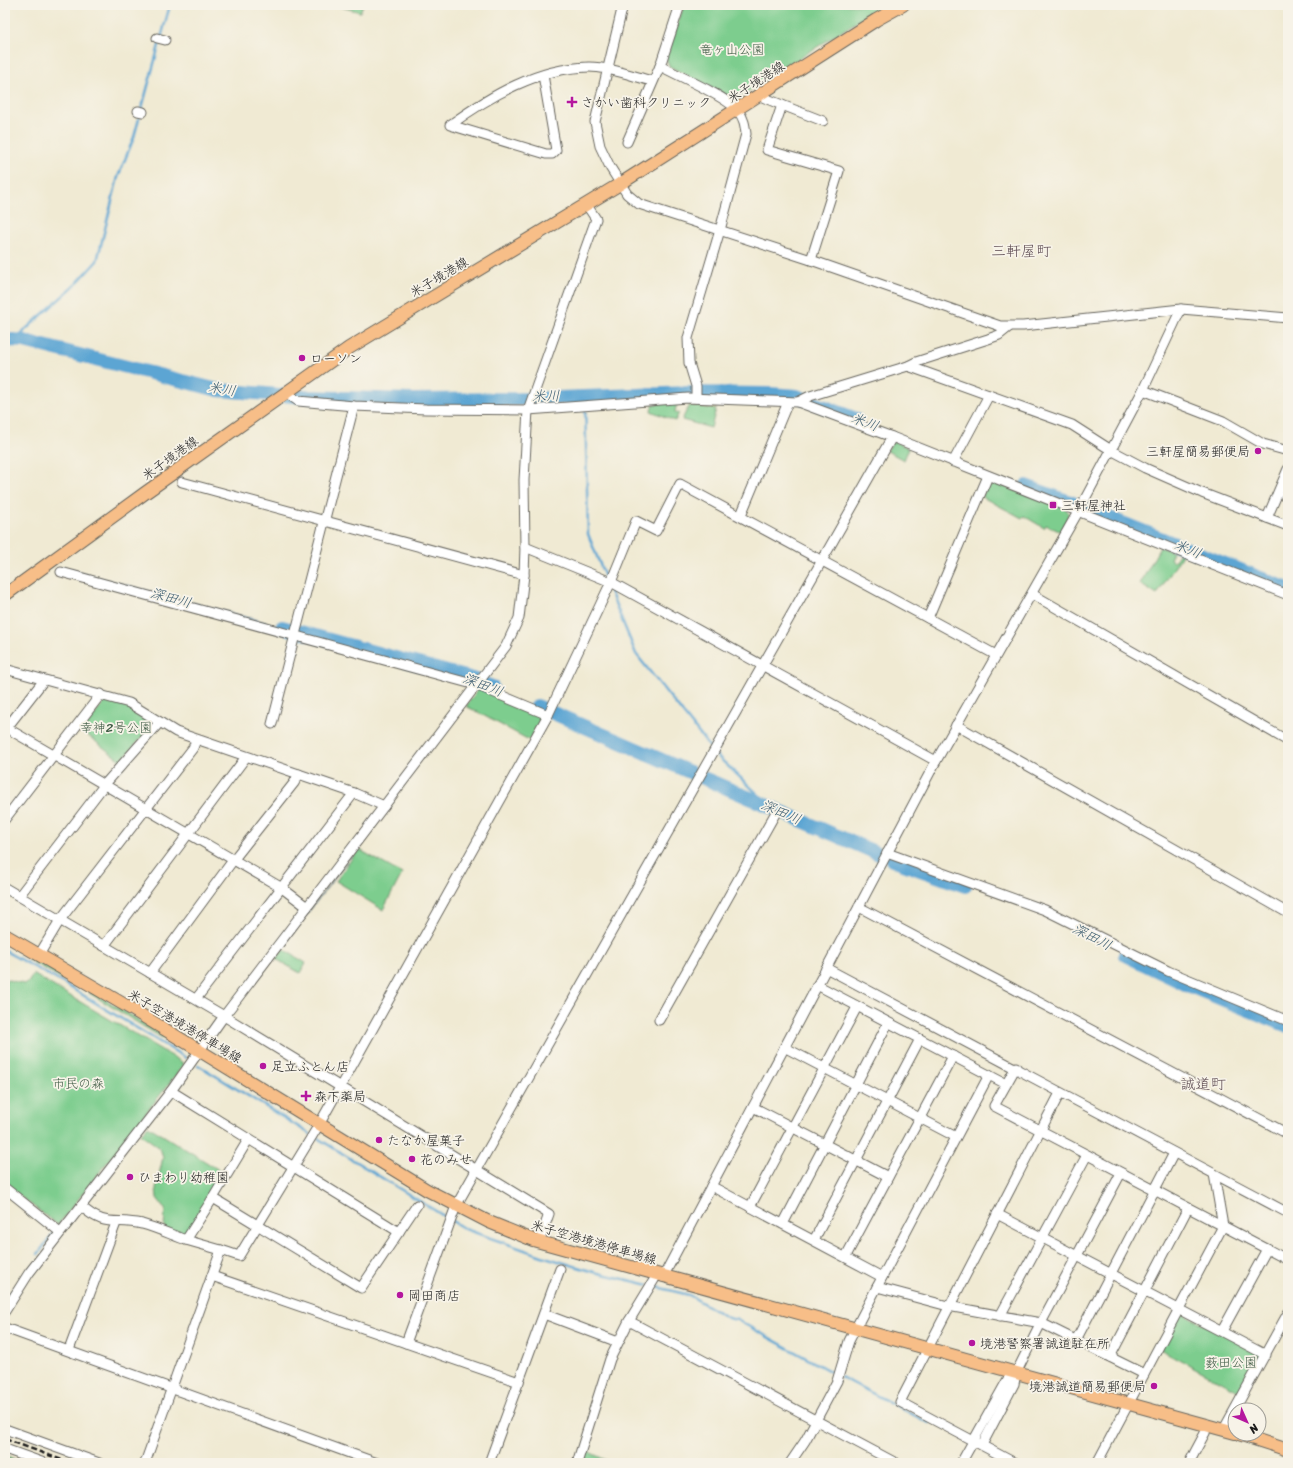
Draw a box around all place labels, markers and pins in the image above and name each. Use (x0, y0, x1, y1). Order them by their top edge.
place label: さかい歯科クリニック (581, 91, 711, 114)
marker: さかい歯科クリニック (566, 96, 578, 108)
place label: ローソン (310, 347, 362, 370)
marker: ローソン (297, 353, 307, 363)
place label: 三軒屋簡易郵便局 (1146, 440, 1250, 463)
marker: 三軒屋簡易郵便局 (1253, 446, 1263, 456)
place label: 三軒屋神社 (1061, 494, 1126, 517)
marker: 三軒屋神社 (1048, 500, 1058, 510)
place label: 足立ふとん店 (271, 1055, 349, 1078)
marker: 足立ふとん店 (258, 1061, 268, 1071)
place label: 森下薬局 (314, 1085, 366, 1108)
marker: 森下薬局 (301, 1091, 311, 1101)
place label: たなか屋菓子 (387, 1129, 465, 1152)
marker: たなか屋菓子 (374, 1135, 384, 1145)
place label: 花のみせ (420, 1148, 472, 1171)
marker: 花のみせ (407, 1154, 417, 1164)
place label: ひまわり幼稚園 (138, 1166, 229, 1189)
marker: ひまわり幼稚園 (125, 1172, 135, 1182)
place label: 岡田商店 (408, 1284, 460, 1307)
marker: 岡田商店 (395, 1290, 405, 1300)
place label: 境港警察署誠道駐在所 (980, 1332, 1110, 1355)
marker: 境港警察署誠道駐在所 (967, 1338, 977, 1348)
place label: 境港誠道簡易郵便局 (1029, 1375, 1146, 1398)
marker: 境港誠道簡易郵便局 (1149, 1381, 1159, 1391)

